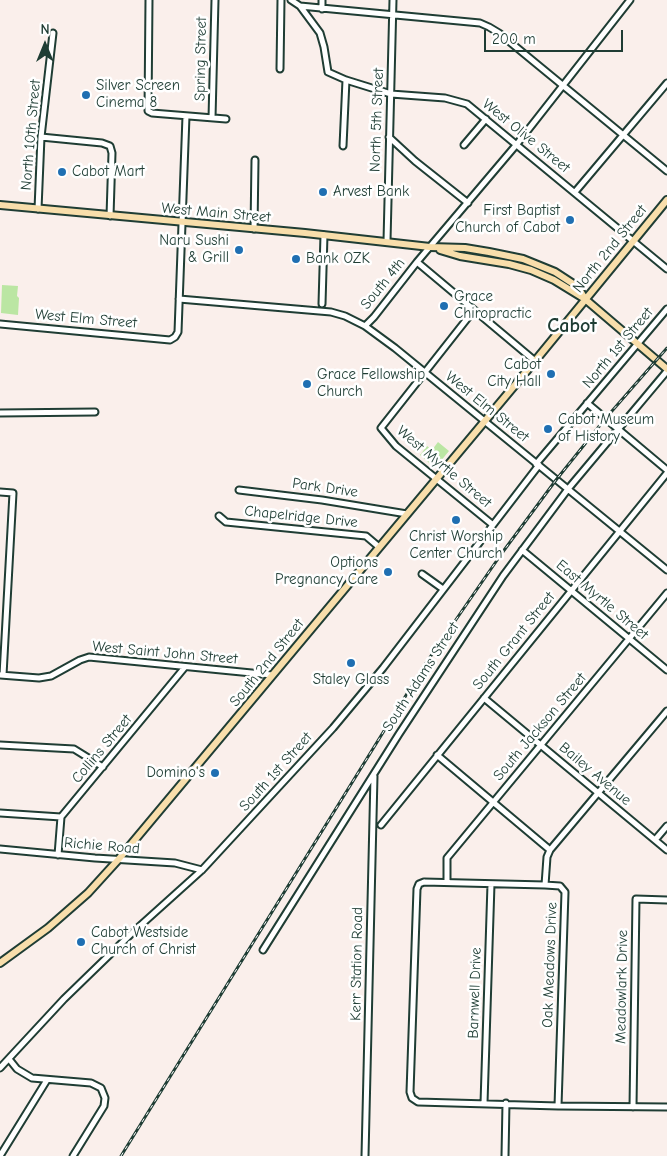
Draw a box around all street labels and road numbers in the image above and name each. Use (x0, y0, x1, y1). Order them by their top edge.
street label: Spring Street (191, 17, 211, 101)
street label: North 5th Street (366, 68, 388, 172)
street label: North 10th Street (17, 79, 45, 191)
street label: West Olive Street (479, 95, 573, 177)
street label: West Main Street (161, 199, 271, 227)
street label: North 2nd Street (569, 201, 651, 297)
street label: South 4th (357, 255, 409, 313)
street label: North 1st Street (579, 304, 657, 392)
street label: West Elm Street (34, 306, 138, 332)
street label: West Elm Street (442, 368, 532, 446)
street label: West Myrtle Street (393, 422, 495, 512)
street label: Park Drive (291, 474, 359, 502)
street label: Chapelridge Drive (243, 502, 359, 532)
street label: East Myrtle Street (552, 556, 652, 644)
street label: South Grant Street (469, 589, 559, 693)
street label: South 2nd Street (226, 615, 308, 711)
street label: South Adams Street (379, 619, 463, 735)
street label: West Saint John Street (92, 638, 238, 668)
street label: South Jackson Street (490, 669, 590, 785)
street label: Collins Street (68, 711, 136, 787)
street label: South 1st Street (236, 729, 316, 815)
street label: Bailey Avenue (555, 739, 635, 809)
street label: Richie Road (63, 834, 141, 858)
street label: Oak Meadows Drive (539, 902, 561, 1028)
street label: Kerr Station Road (347, 907, 367, 1021)
street label: Meadowlark Drive (612, 930, 632, 1044)
street label: Barnwell Drive (464, 947, 486, 1039)

